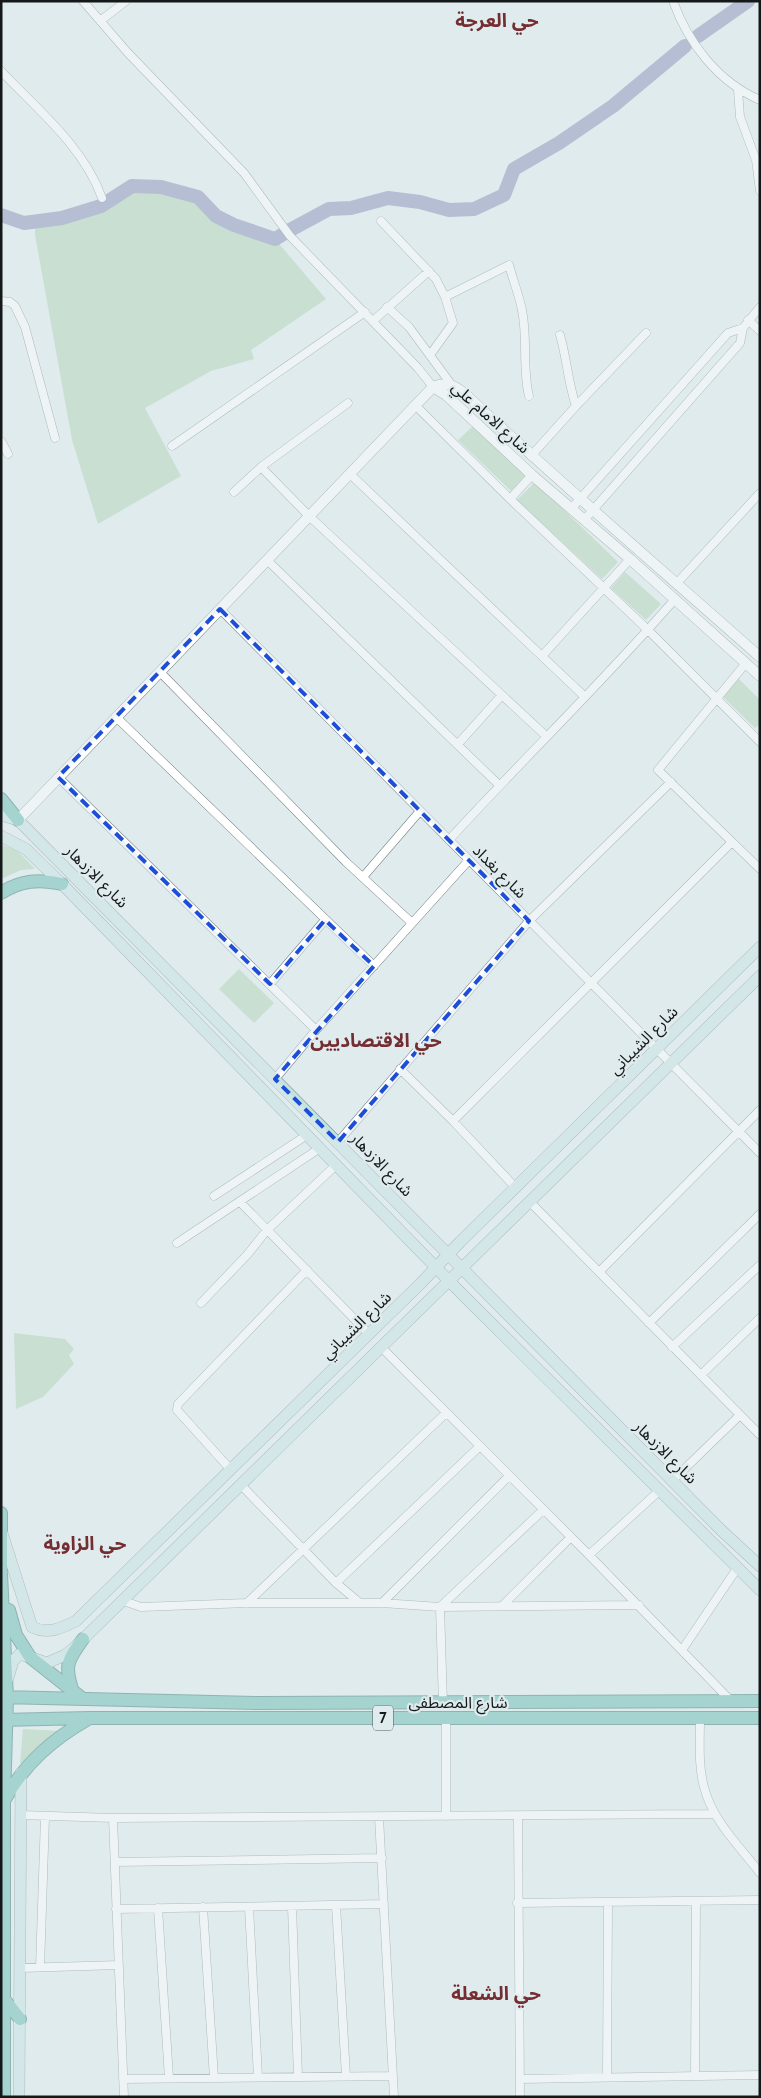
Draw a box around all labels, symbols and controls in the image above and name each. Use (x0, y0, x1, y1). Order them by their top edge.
district label: حي العرجة (455, 8, 539, 35)
street label: شارع الامام علي (446, 377, 534, 460)
street label: شارع الازدهار (58, 839, 133, 914)
street label: شارع بغداد (467, 840, 531, 904)
street label: شارع الشيباني (604, 1001, 684, 1081)
district label: حي الاقتصاديين (310, 1028, 442, 1055)
street label: شارع الازدهار (344, 1127, 417, 1202)
street label: شارع الشيباني (317, 1287, 397, 1365)
street label: شارع الازدهار (627, 1415, 702, 1490)
district label: حي الزاوية (44, 1531, 126, 1558)
street label: شارع المصطفى (409, 1692, 507, 1715)
road number: 7 (373, 1706, 393, 1730)
district label: حي الشعلة (451, 1981, 541, 2008)

